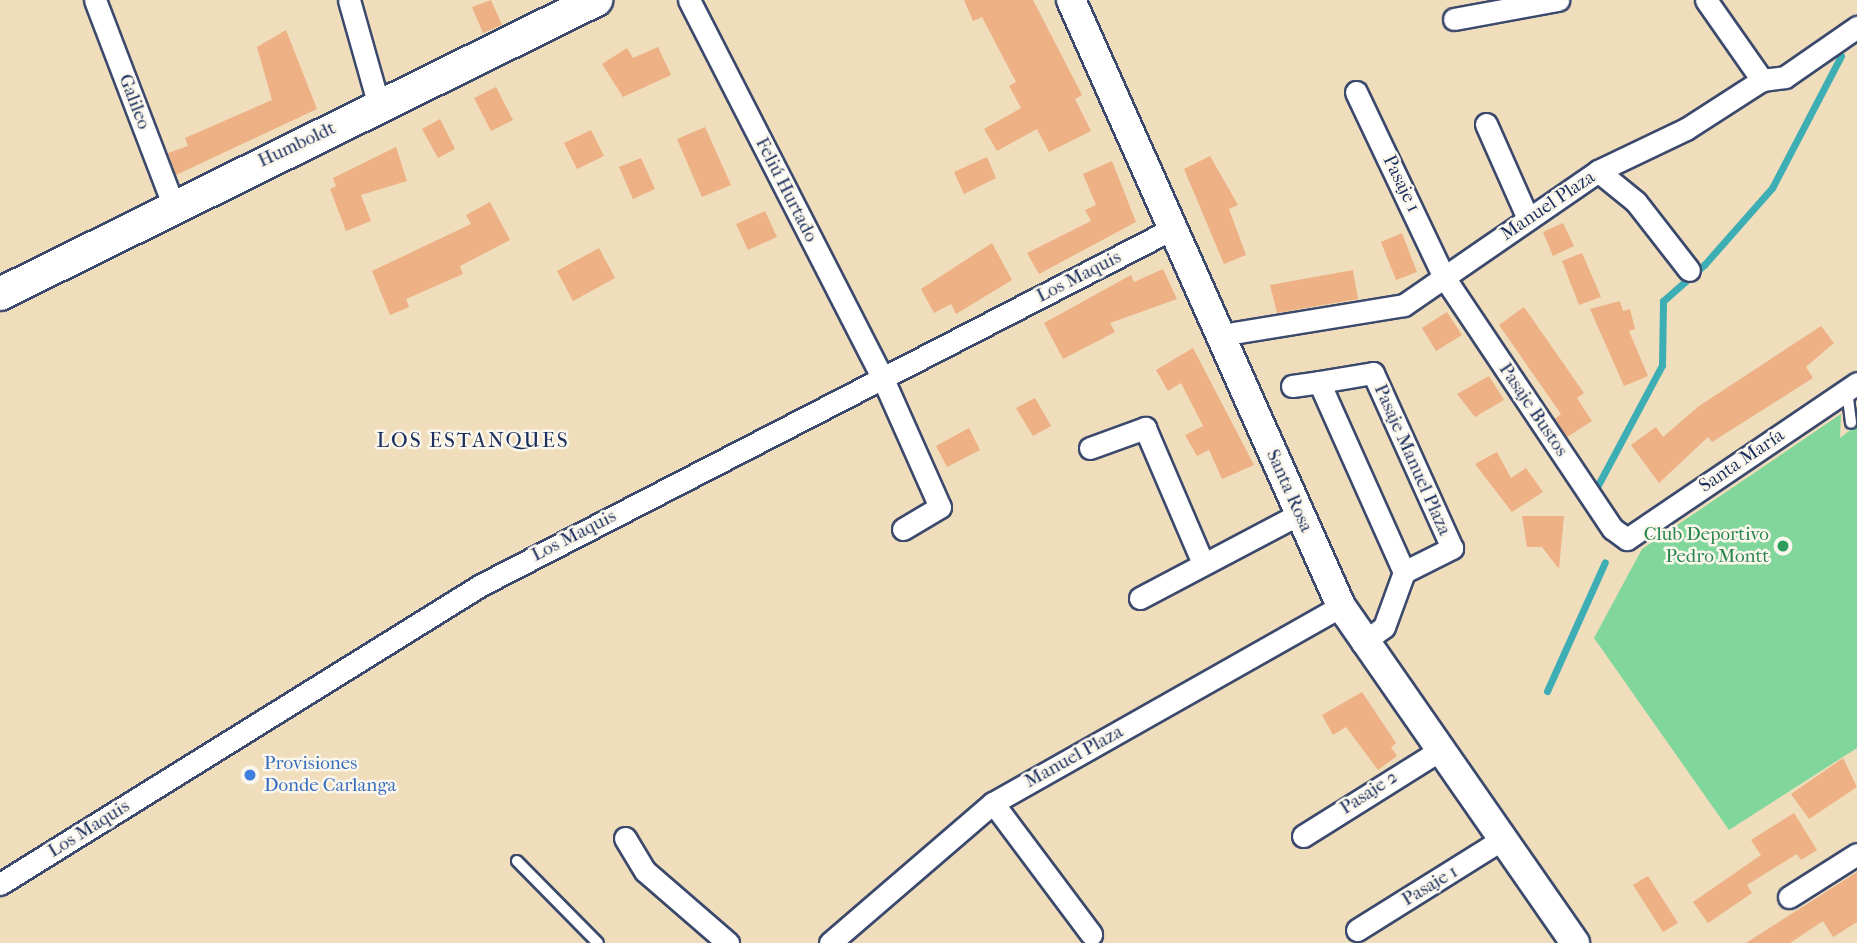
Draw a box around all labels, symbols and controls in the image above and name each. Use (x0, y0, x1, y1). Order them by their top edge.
street label: Galileo (113, 71, 155, 133)
street label: Humboldt (255, 117, 339, 173)
street label: Feliú Hurtado (750, 134, 822, 246)
street label: Pasaje 1 (1377, 152, 1425, 216)
street label: Manuel Plaza (1496, 166, 1600, 246)
street label: Los Maquis (1033, 246, 1125, 308)
street label: Pasaje Bustos (1493, 359, 1573, 461)
street label: Pasaje Manuel Plaza (1368, 381, 1456, 539)
street label: Santa María (1695, 424, 1789, 498)
district label: LOS ESTANQUES (378, 427, 568, 453)
street label: Santa Rosa (1261, 446, 1317, 536)
street label: Los Maquis (528, 505, 620, 567)
place label: Club Deportivo Pedro Montt (1644, 524, 1769, 568)
marker: Club Deportivo Pedro Montt (1775, 538, 1791, 554)
street label: Manuel Plaza (1021, 721, 1127, 793)
place label: Provisiones Donde Carlanga (264, 753, 396, 797)
street label: Pasaje 2 (1336, 766, 1402, 820)
marker: Provisiones Donde Carlanga (242, 767, 258, 783)
street label: Los Maquis (44, 795, 134, 863)
street label: Pasaje 1 (1398, 861, 1462, 911)

